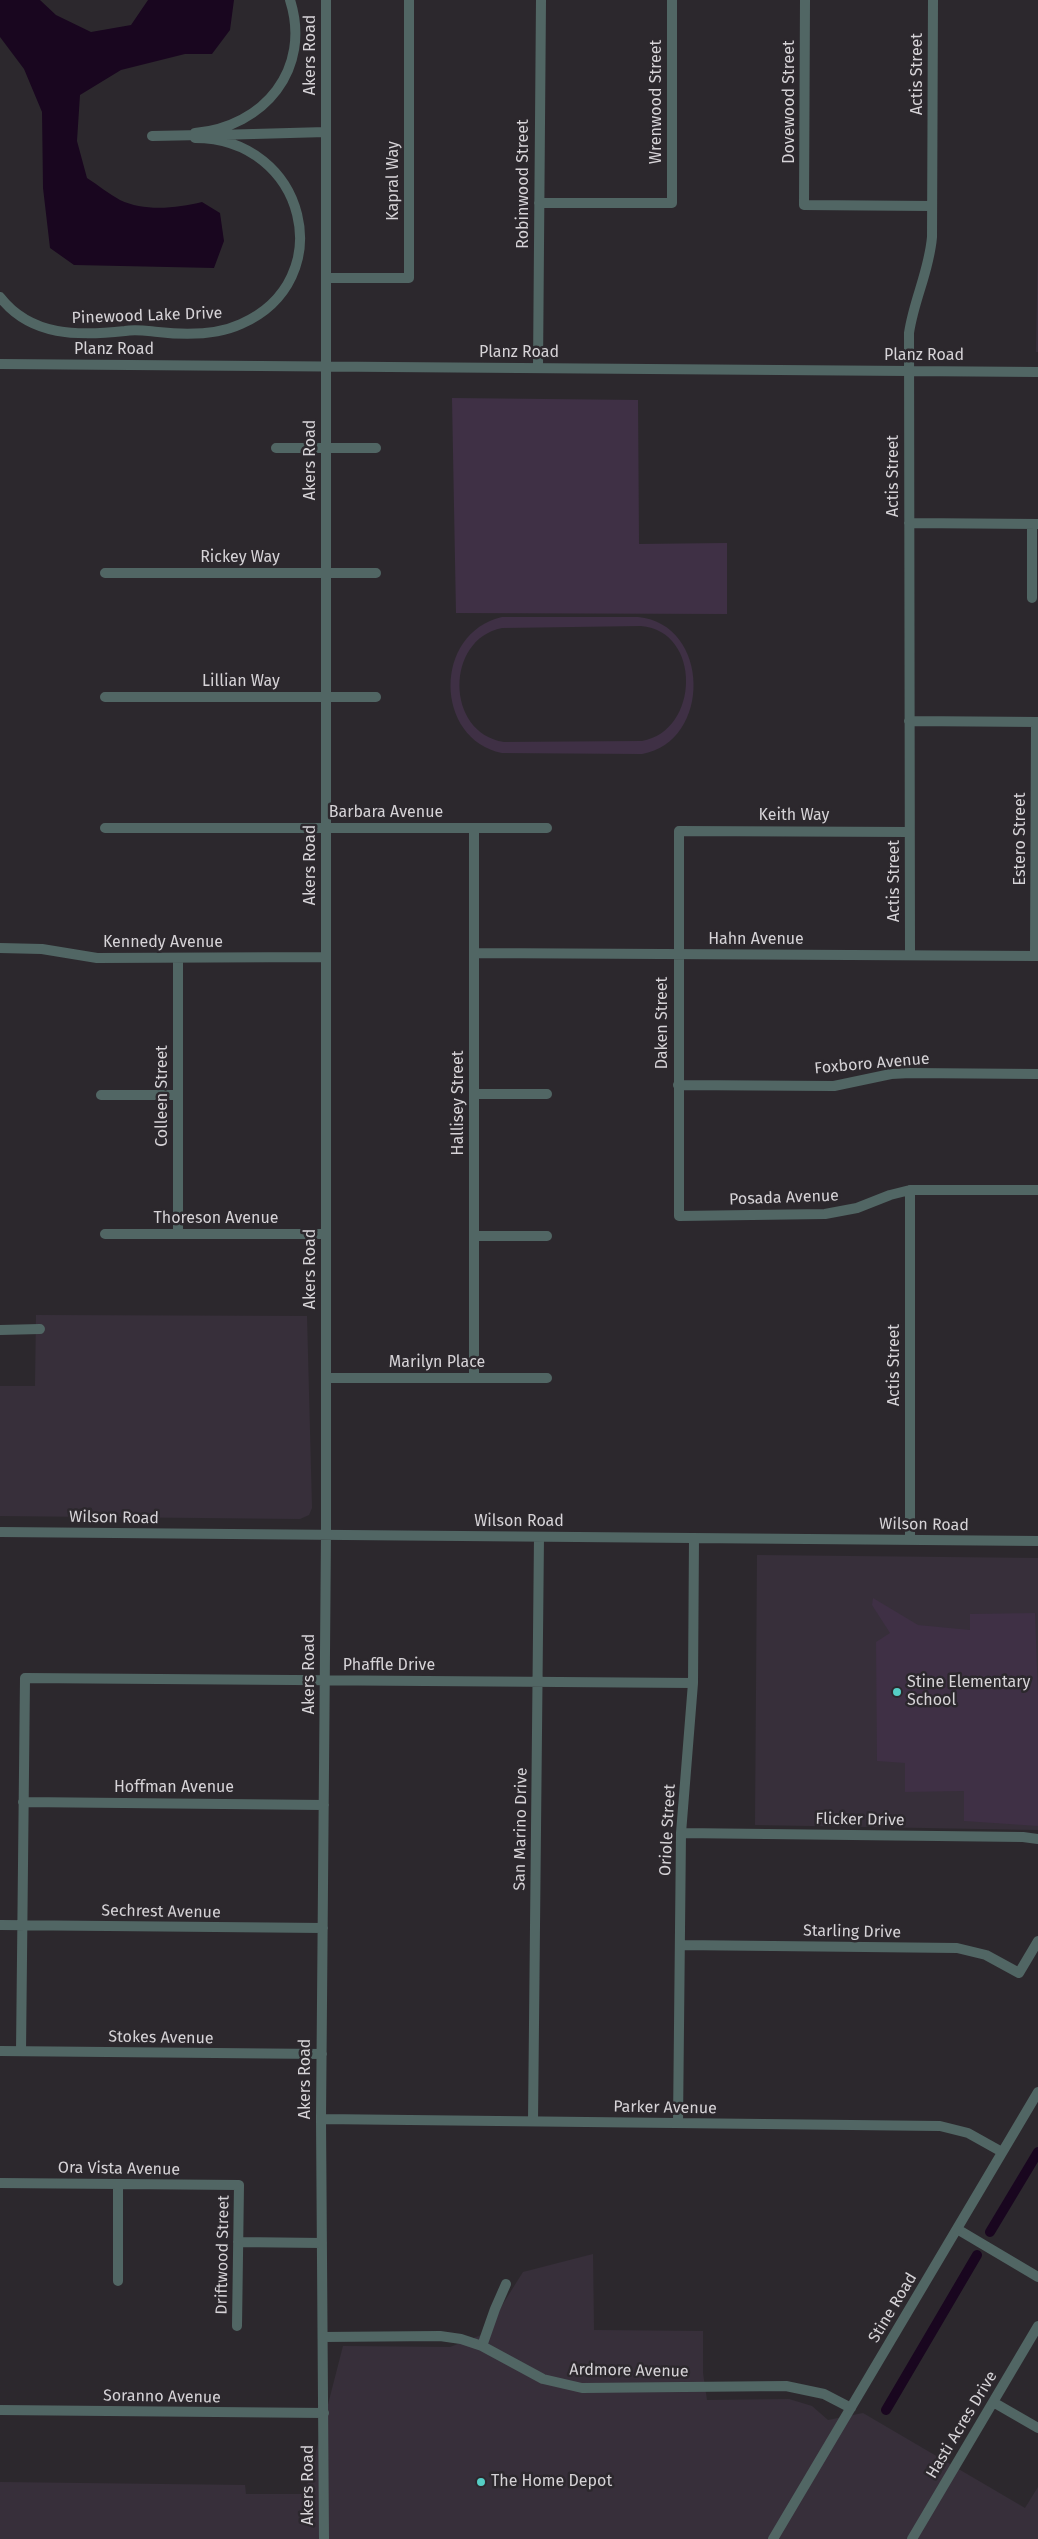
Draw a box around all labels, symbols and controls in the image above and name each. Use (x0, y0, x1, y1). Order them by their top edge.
street label: Akers Road (301, 15, 321, 95)
street label: Actis Street (908, 33, 928, 115)
street label: Wrenwood Street (647, 40, 667, 164)
street label: Dovewood Street (780, 40, 800, 164)
street label: Robinwood Street (514, 119, 534, 249)
street label: Kapral Way (384, 141, 404, 221)
street label: Pinewood Lake Drive (71, 304, 223, 328)
street label: Planz Road (74, 340, 154, 360)
street label: Planz Road (479, 343, 559, 363)
street label: Planz Road (884, 346, 964, 366)
street label: Akers Road (301, 420, 321, 500)
street label: Actis Street (884, 435, 904, 517)
street label: Rickey Way (200, 548, 280, 568)
street label: Lillian Way (202, 672, 280, 692)
street label: Estero Street (1011, 793, 1031, 885)
street label: Barbara Avenue (329, 803, 443, 823)
street label: Keith Way (759, 806, 829, 826)
street label: Akers Road (301, 825, 321, 905)
street label: Actis Street (885, 840, 905, 922)
street label: Hahn Avenue (708, 930, 804, 950)
street label: Kennedy Avenue (103, 933, 223, 953)
street label: Daken Street (653, 977, 673, 1069)
street label: Colleen Street (153, 1045, 173, 1147)
street label: Foxboro Avenue (814, 1049, 930, 1079)
street label: Hallisey Street (449, 1051, 469, 1155)
street label: Posada Avenue (729, 1186, 839, 1210)
street label: Thoreson Avenue (154, 1209, 278, 1229)
street label: Akers Road (301, 1229, 321, 1309)
street label: Actis Street (885, 1324, 905, 1406)
street label: Marilyn Place (389, 1353, 485, 1373)
street label: Wilson Road (69, 1508, 159, 1528)
street label: Wilson Road (474, 1512, 564, 1532)
street label: Wilson Road (879, 1515, 969, 1535)
street label: Akers Road (300, 1634, 320, 1714)
street label: Phaffle Drive (343, 1656, 435, 1676)
place label: Stine Elementary School (907, 1673, 1030, 1711)
marker: Stine Elementary School (891, 1686, 903, 1698)
street label: San Marino Drive (510, 1767, 532, 1891)
street label: Hoffman Avenue (114, 1778, 234, 1798)
street label: Oriole Street (656, 1784, 680, 1876)
street label: Flicker Drive (815, 1810, 905, 1830)
street label: Sechrest Avenue (101, 1901, 221, 1923)
street label: Starling Drive (803, 1922, 901, 1942)
street label: Stokes Avenue (108, 2027, 214, 2049)
street label: Akers Road (296, 2039, 316, 2119)
street label: Parker Avenue (613, 2097, 717, 2119)
street label: Ora Vista Avenue (58, 2158, 180, 2180)
street label: Driftwood Street (212, 2195, 234, 2315)
street label: Stine Road (865, 2270, 921, 2346)
street label: Ardmore Avenue (569, 2360, 689, 2382)
street label: Hasti Acres Drive (922, 2368, 1002, 2482)
street label: Soranno Avenue (103, 2386, 221, 2408)
street label: Akers Road (299, 2445, 319, 2525)
place label: The Home Depot (491, 2472, 612, 2492)
marker: The Home Depot (475, 2476, 487, 2488)

